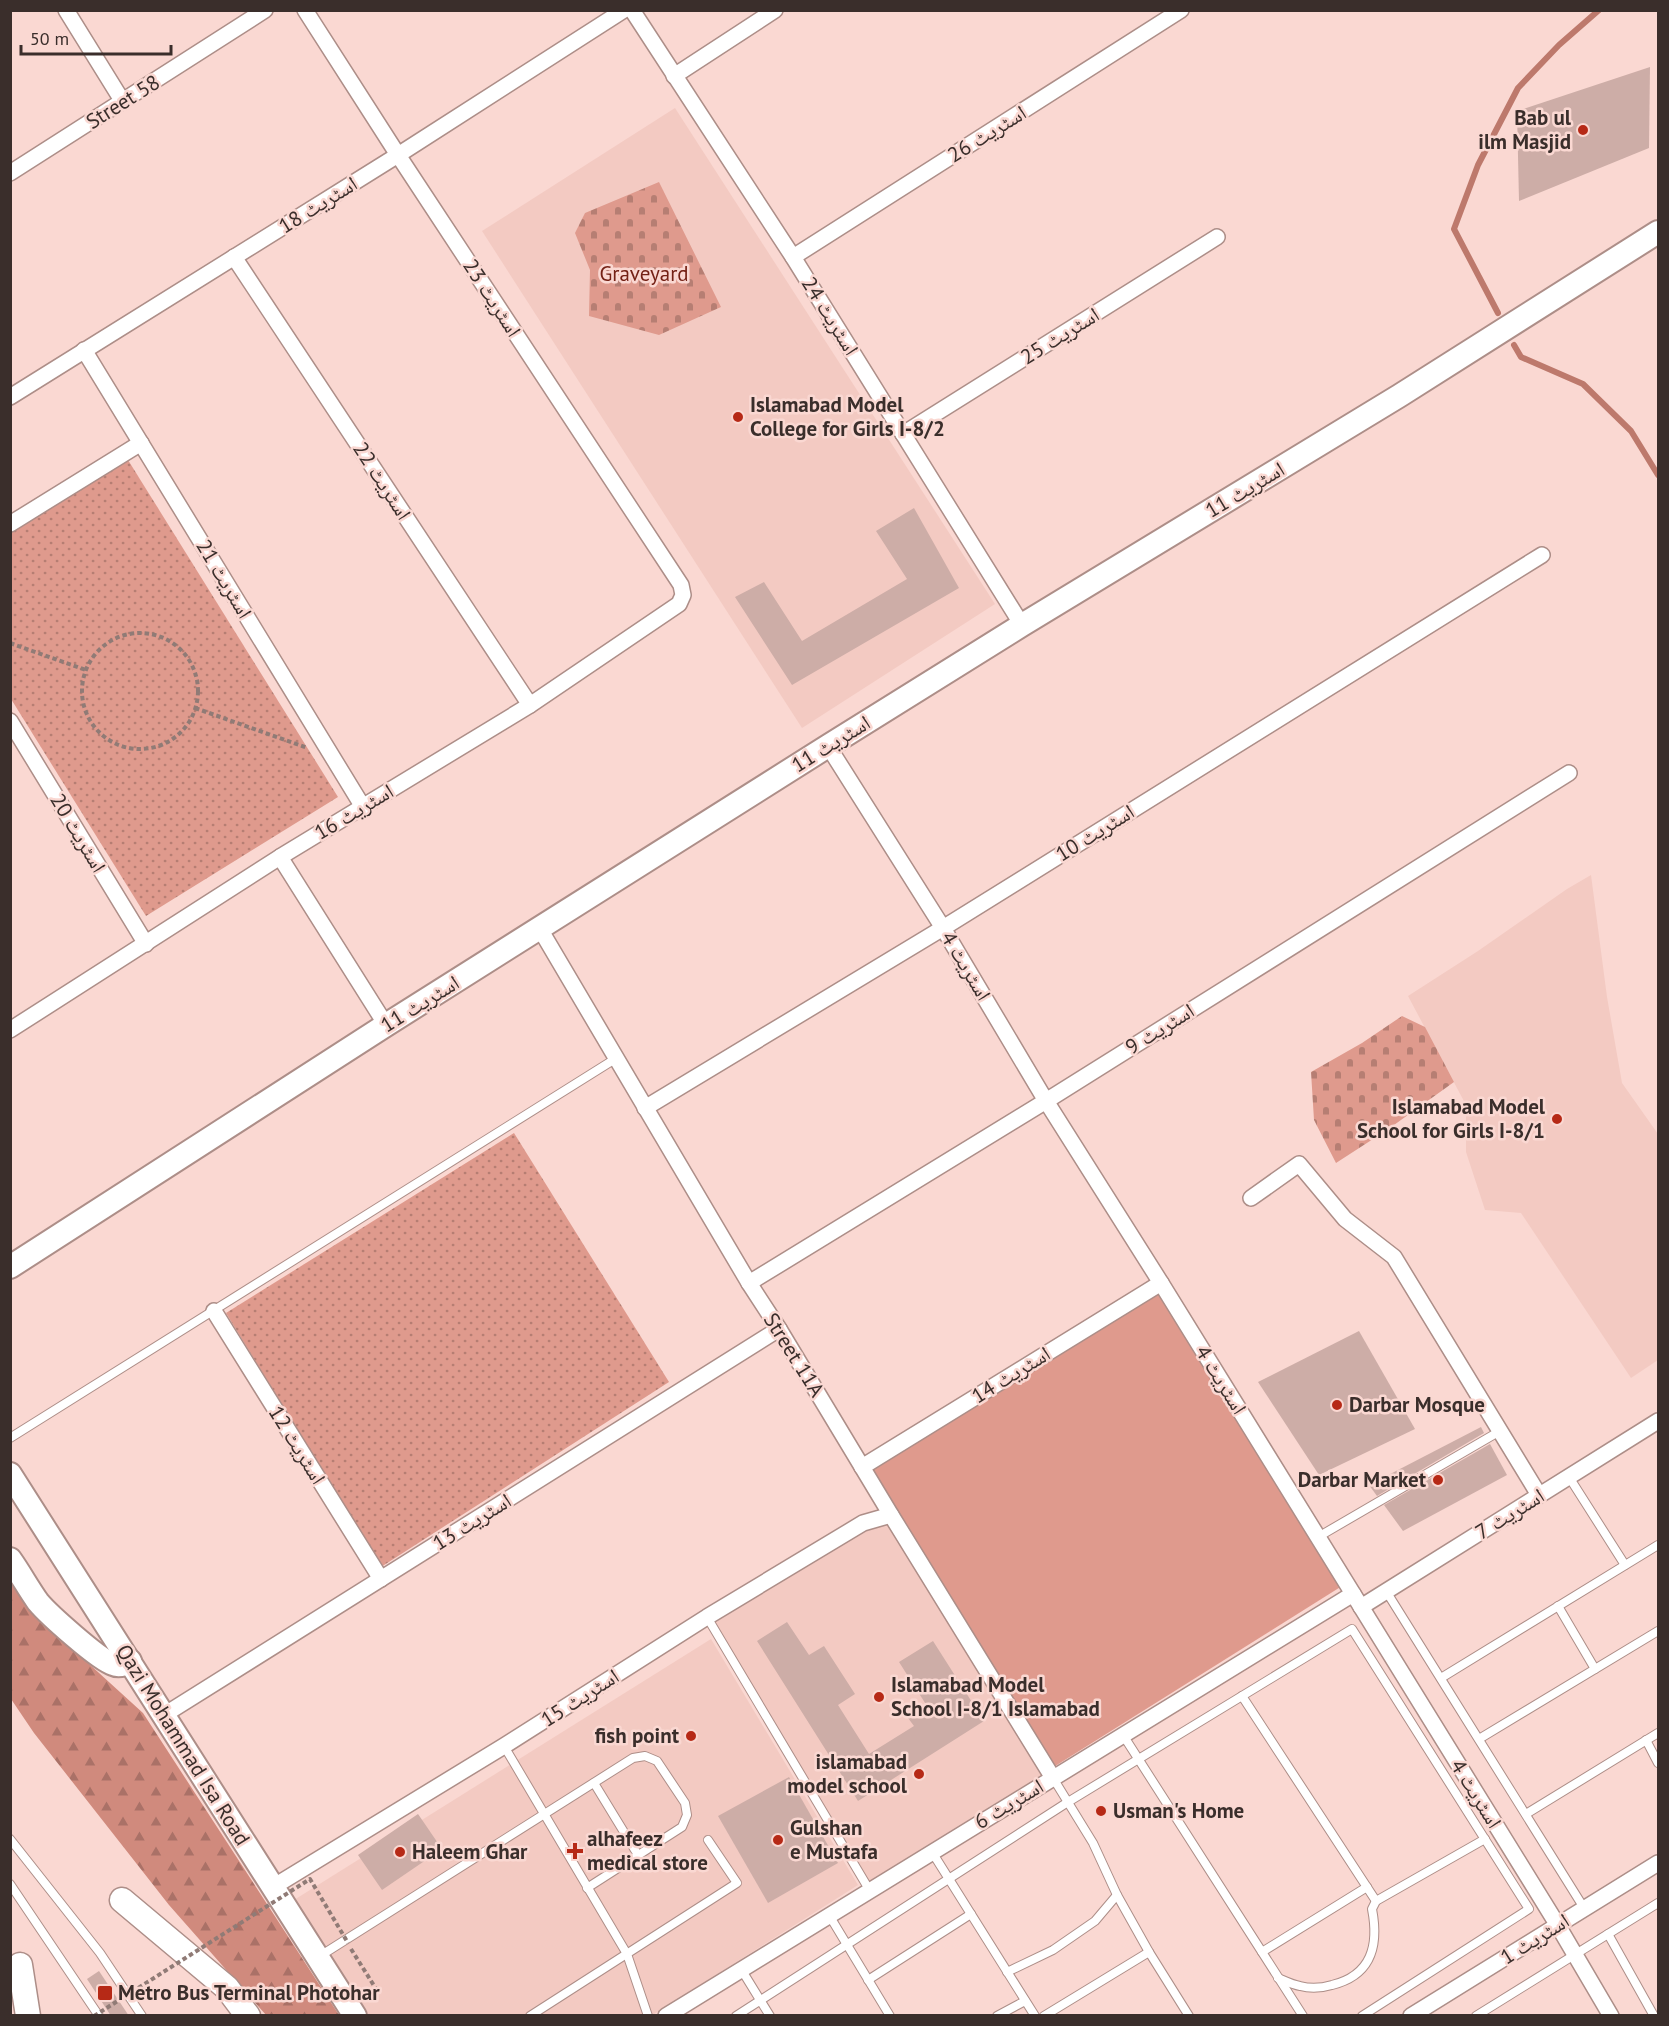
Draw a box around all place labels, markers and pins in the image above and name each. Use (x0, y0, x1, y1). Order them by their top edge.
place label: Bab ul ilm Masjid (1478, 104, 1572, 155)
marker: Bab ul ilm Masjid (1576, 123, 1590, 137)
place label: Islamabad Model College for Girls I-8/2 (750, 391, 945, 442)
marker: Islamabad Model College for Girls I-8/2 (731, 410, 745, 424)
place label: Islamabad Model School for Girls I-8/1 (1357, 1093, 1546, 1144)
marker: Islamabad Model School for Girls I-8/1 (1550, 1112, 1564, 1126)
place label: Darbar Mosque (1349, 1391, 1485, 1418)
marker: Darbar Mosque (1330, 1398, 1344, 1412)
place label: Darbar Market (1298, 1466, 1427, 1493)
marker: Darbar Market (1431, 1473, 1445, 1487)
place label: Islamabad Model School I-8/1 Islamabad (891, 1671, 1100, 1722)
marker: Islamabad Model School I-8/1 Islamabad (872, 1690, 886, 1704)
place label: fish point (595, 1722, 680, 1749)
marker: fish point (684, 1729, 698, 1743)
place label: islamabad model school (787, 1748, 908, 1799)
marker: islamabad model school (912, 1767, 926, 1781)
place label: Usman's Home (1113, 1797, 1244, 1824)
marker: Usman's Home (1094, 1804, 1108, 1818)
place label: Gulshan e Mustafa (790, 1814, 878, 1865)
place label: alhafeez medical store (587, 1825, 708, 1876)
marker: Gulshan e Mustafa (771, 1833, 785, 1847)
place label: Haleem Ghar (412, 1838, 528, 1865)
marker: alhafeez medical store (568, 1844, 582, 1858)
marker: Haleem Ghar (393, 1845, 407, 1859)
place label: Metro Bus Terminal Photohar (118, 1979, 380, 2006)
marker: Metro Bus Terminal Photohar (96, 1984, 114, 2002)

